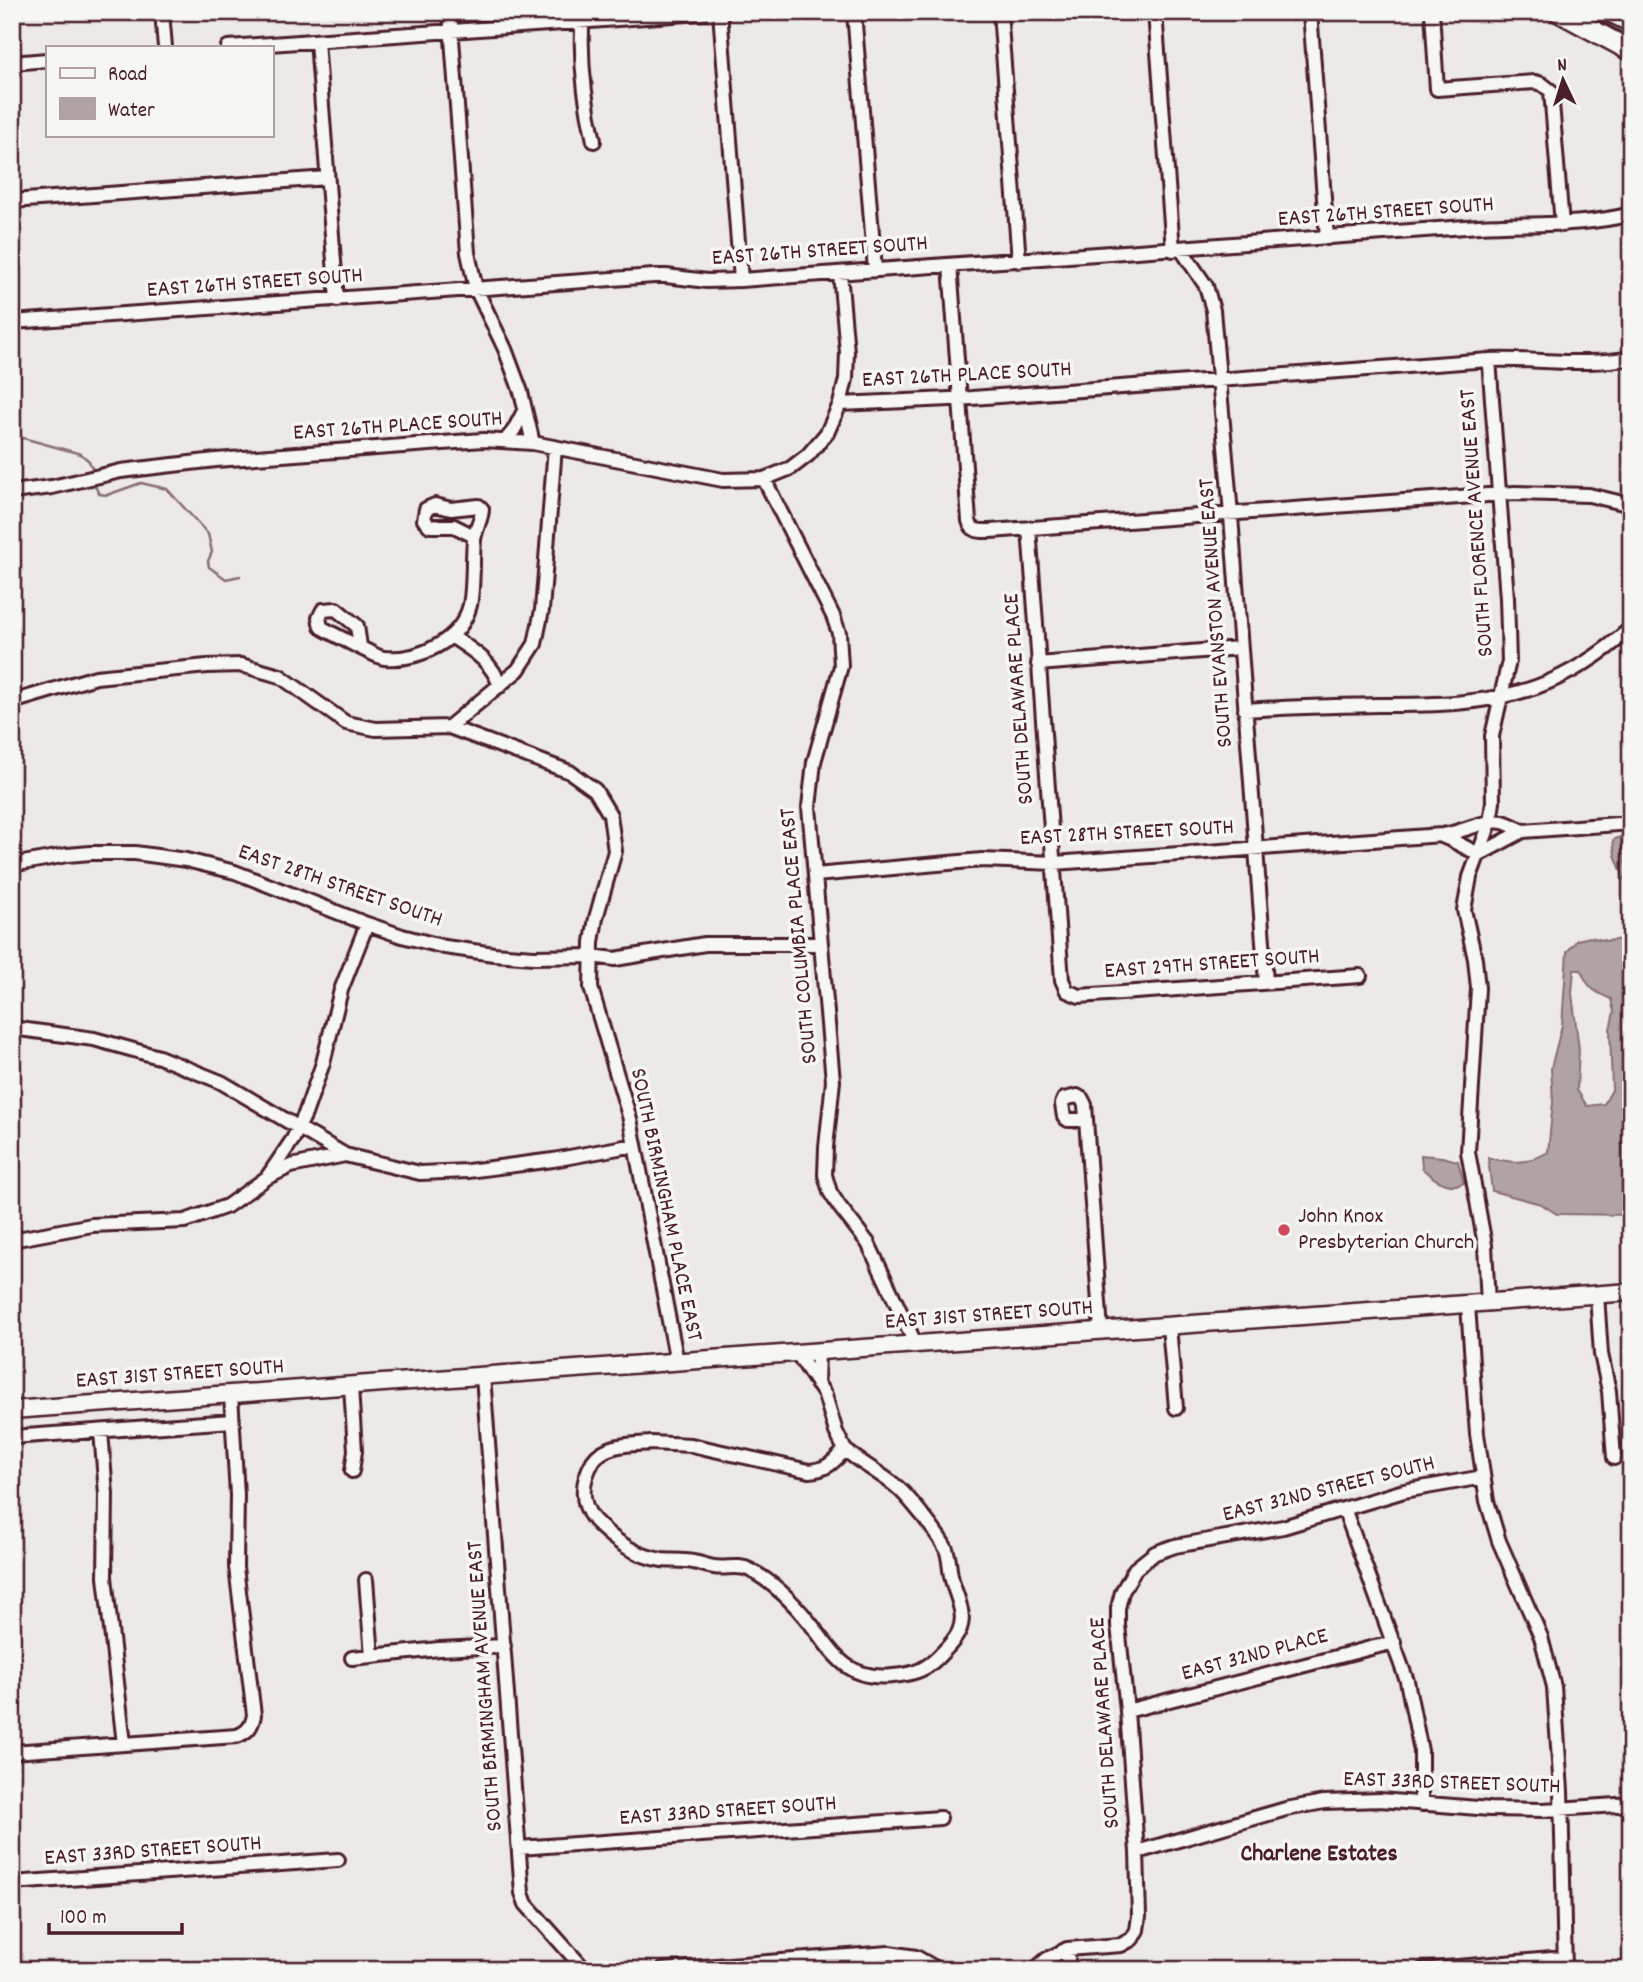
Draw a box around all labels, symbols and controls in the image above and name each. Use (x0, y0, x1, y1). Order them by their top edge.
legend (46, 46, 273, 136)
north arrow (1528, 46, 1598, 116)
text: N (1556, 53, 1568, 80)
text: Road (108, 61, 147, 91)
text: Water (108, 97, 155, 127)
street label: EAST 26TH STREET SOUTH (1277, 189, 1495, 237)
street label: EAST 26TH STREET SOUTH (711, 228, 929, 276)
street label: EAST 26TH STREET SOUTH (146, 260, 364, 308)
street label: EAST 26TH PLACE SOUTH (861, 354, 1073, 398)
street label: SOUTH FLORENCE AVENUE EAST (1452, 388, 1504, 658)
street label: EAST 26TH PLACE SOUTH (292, 403, 504, 451)
street label: SOUTH EVANSTON AVENUE EAST (1191, 477, 1243, 749)
street label: SOUTH DELAWARE PLACE (996, 592, 1044, 806)
street label: SOUTH COLUMBIA PLACE EAST (772, 807, 828, 1065)
street label: EAST 28TH STREET SOUTH (1019, 812, 1235, 856)
street label: EAST 28TH STREET SOUTH (233, 836, 447, 938)
street label: EAST 29TH STREET SOUTH (1103, 941, 1321, 989)
street label: SOUTH BIRMINGHAM PLACE EAST (620, 1065, 710, 1345)
place label: John Knox Presbyterian Church (1298, 1201, 1474, 1260)
marker: John Knox Presbyterian Church (1276, 1222, 1292, 1238)
street label: EAST 31ST STREET SOUTH (884, 1292, 1094, 1340)
street label: EAST 31ST STREET SOUTH (75, 1351, 285, 1399)
street label: EAST 32ND STREET SOUTH (1219, 1448, 1439, 1532)
street label: SOUTH BIRMINGHAM AVENUE EAST (459, 1540, 513, 1832)
street label: SOUTH DELAWARE PLACE (1082, 1616, 1130, 1830)
street label: EAST 32ND PLACE (1178, 1620, 1333, 1691)
street label: EAST 33RD STREET SOUTH (1343, 1764, 1561, 1804)
street label: EAST 33RD STREET SOUTH (618, 1788, 838, 1836)
street label: EAST 33RD STREET SOUTH (43, 1828, 263, 1876)
district label: Charlene Estates (1240, 1838, 1398, 1872)
scale bar (49, 1891, 182, 1935)
text: 100 m (60, 1904, 107, 1934)

